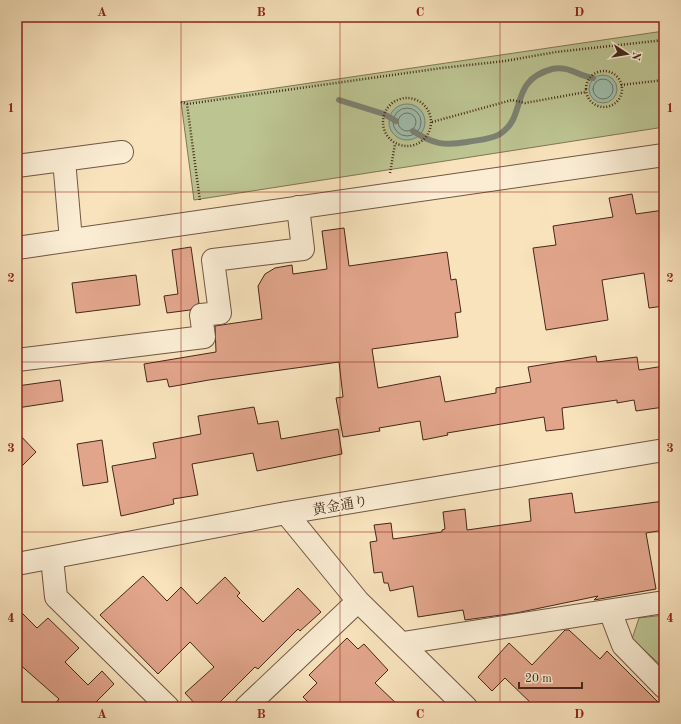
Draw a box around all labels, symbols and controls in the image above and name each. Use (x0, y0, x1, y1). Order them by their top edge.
text: A (97, 6, 107, 19)
text: B (256, 6, 266, 19)
text: C (416, 6, 424, 19)
text: D (574, 6, 584, 19)
north arrow (607, 34, 647, 74)
text: N (629, 51, 642, 62)
text: 1 (7, 102, 15, 115)
text: 1 (666, 102, 674, 115)
text: 2 (7, 272, 15, 285)
text: 2 (666, 272, 674, 285)
text: 3 (7, 442, 15, 455)
text: 3 (666, 442, 674, 455)
street label: 黄金通り (311, 493, 369, 518)
text: 4 (7, 612, 15, 625)
text: 4 (666, 612, 674, 625)
scale bar (519, 664, 582, 690)
text: 20 m (525, 673, 552, 685)
text: A (97, 708, 107, 721)
text: B (256, 708, 266, 721)
text: C (416, 708, 424, 721)
text: D (574, 708, 584, 721)

